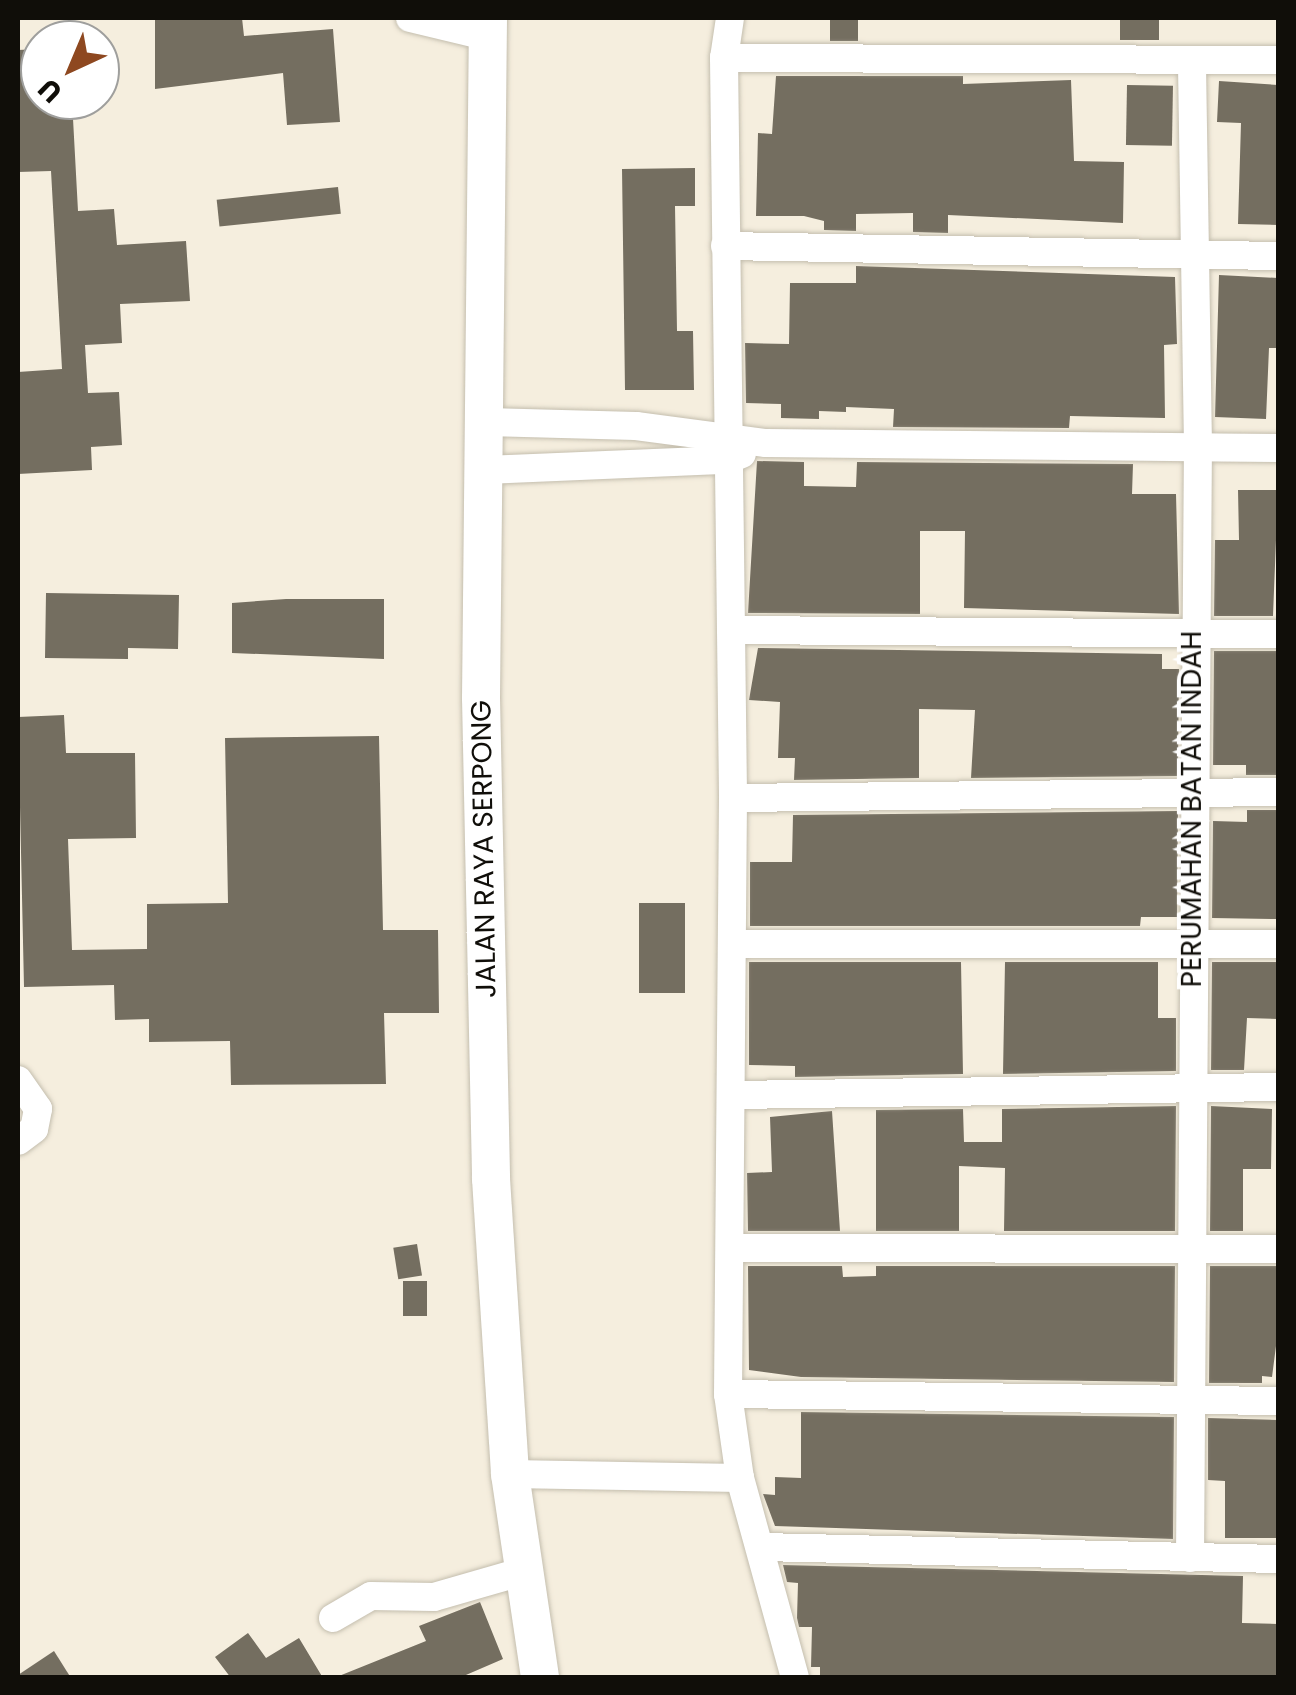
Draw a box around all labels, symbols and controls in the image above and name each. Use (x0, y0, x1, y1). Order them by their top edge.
north arrow (20, 20, 120, 120)
text: U (30, 70, 71, 111)
street label: PERUMAHAN BATAN INDAH (1175, 631, 1209, 987)
street label: JALAN RAYA SERPONG (465, 700, 503, 998)

